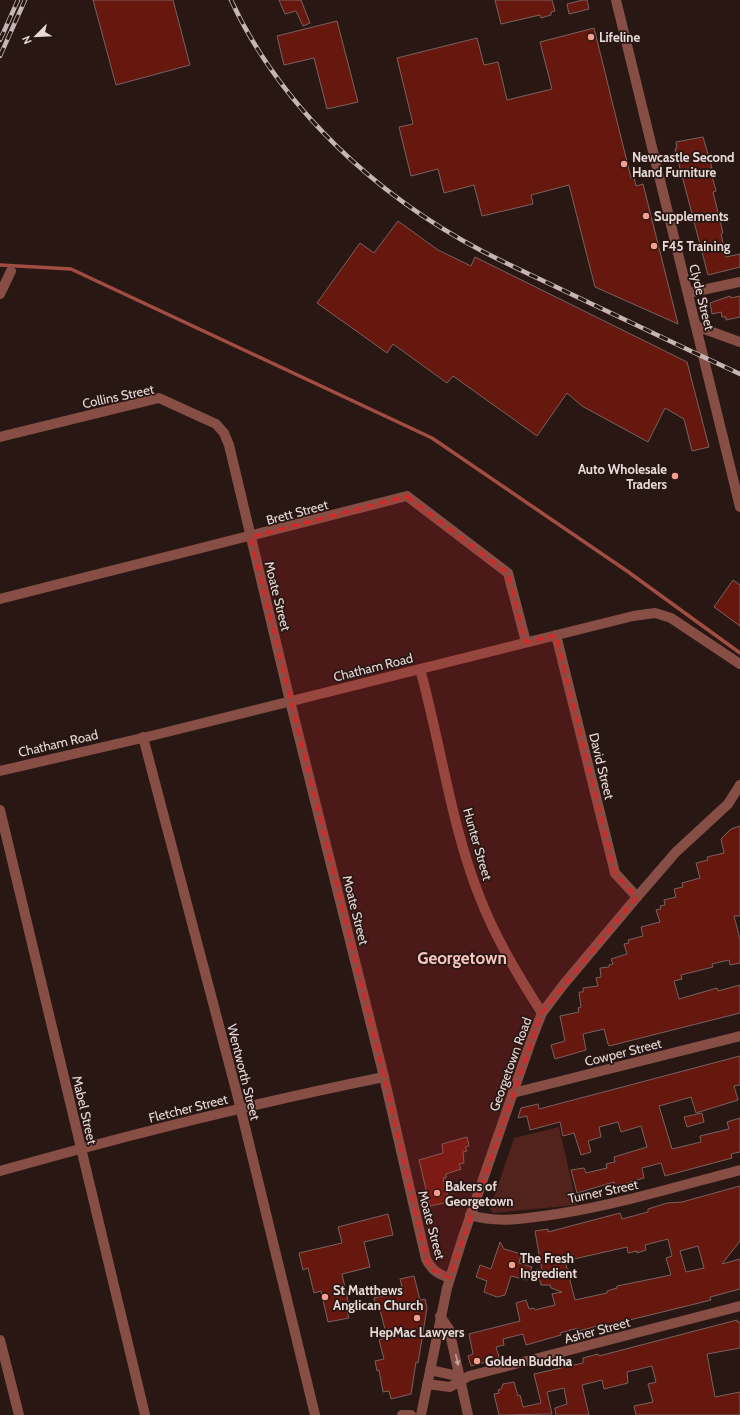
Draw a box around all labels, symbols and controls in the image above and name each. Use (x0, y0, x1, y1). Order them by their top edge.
north arrow (16, 16, 56, 56)
place label: Lifeline (599, 29, 640, 45)
marker: Lifeline (586, 32, 596, 42)
text: N (19, 34, 35, 46)
place label: Newcastle Second Hand Furniture (632, 149, 735, 180)
marker: Newcastle Second Hand Furniture (619, 159, 629, 169)
place label: Supplements (654, 208, 729, 224)
marker: Supplements (641, 211, 651, 221)
place label: F45 Training (662, 238, 731, 254)
marker: F45 Training (649, 241, 659, 251)
street label: Clyde Street (686, 262, 718, 332)
street label: Collins Street (81, 380, 156, 411)
place label: Auto Wholesale Traders (578, 461, 667, 492)
marker: Auto Wholesale Traders (670, 471, 680, 481)
street label: Brett Street (264, 496, 330, 528)
street label: Moate Street (262, 560, 294, 633)
street label: Chatham Road (332, 649, 414, 685)
street label: Chatham Road (17, 726, 99, 760)
street label: David Street (586, 731, 618, 802)
street label: Hunter Street (460, 806, 496, 883)
street label: Moate Street (340, 874, 372, 947)
district label: Georgetown (417, 948, 507, 968)
street label: Georgetown Road (486, 1015, 534, 1113)
street label: Wentworth Street (224, 1022, 264, 1122)
street label: Cowper Street (583, 1035, 664, 1069)
street label: Mabel Street (69, 1074, 101, 1146)
street label: Fletcher Street (147, 1090, 230, 1126)
street label: Turner Street (567, 1176, 640, 1206)
place label: Bakers of Georgetown (445, 1178, 513, 1209)
marker: Bakers of Georgetown (432, 1188, 442, 1198)
street label: Moate Street (415, 1189, 449, 1262)
place label: The Fresh Ingredient (520, 1250, 577, 1281)
marker: The Fresh Ingredient (507, 1260, 517, 1270)
place label: St Matthews Anglican Church (333, 1282, 423, 1313)
marker: St Matthews Anglican Church (320, 1292, 330, 1302)
marker: HepMac Lawyers (412, 1313, 422, 1323)
street label: Asher Street (562, 1313, 632, 1346)
place label: HepMac Lawyers (370, 1324, 465, 1340)
place label: Golden Buddha (485, 1353, 573, 1369)
one-way arrow (454, 1354, 460, 1366)
marker: Golden Buddha (472, 1356, 482, 1366)

